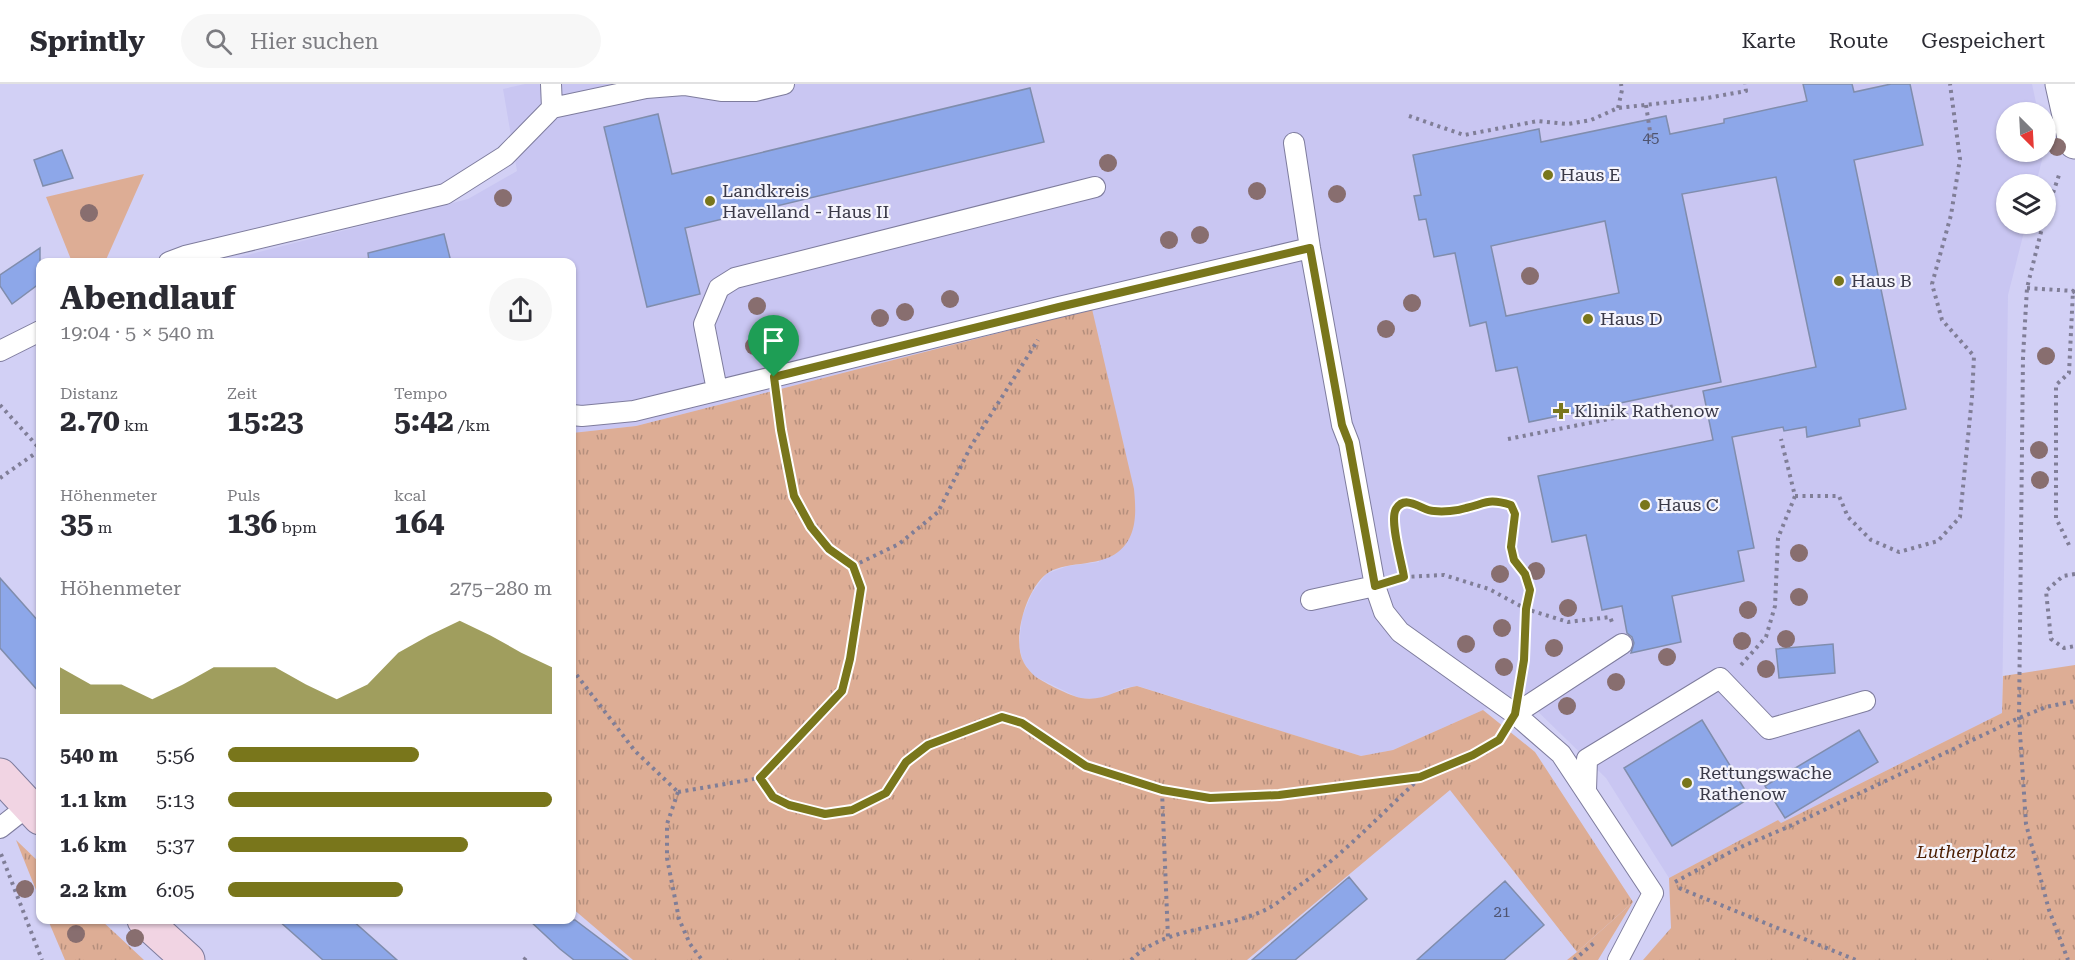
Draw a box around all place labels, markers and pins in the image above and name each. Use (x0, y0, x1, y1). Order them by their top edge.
place label: Haus E (1560, 164, 1620, 185)
marker: Haus E (1541, 168, 1555, 182)
place label: Landkreis Havelland - Haus II (722, 180, 889, 222)
marker: Landkreis Havelland - Haus II (703, 194, 717, 208)
place label: Haus B (1851, 270, 1912, 291)
marker: Haus B (1832, 274, 1846, 288)
place label: Haus D (1600, 308, 1663, 329)
marker: Haus D (1581, 312, 1595, 326)
pin (748, 315, 799, 377)
place label: Klinik Rathenow (1574, 400, 1719, 421)
marker: Klinik Rathenow (1552, 402, 1570, 420)
place label: Haus C (1657, 494, 1719, 515)
marker: Haus C (1638, 498, 1652, 512)
place label: Rettungswache Rathenow (1699, 762, 1832, 804)
marker: Rettungswache Rathenow (1680, 776, 1694, 790)

